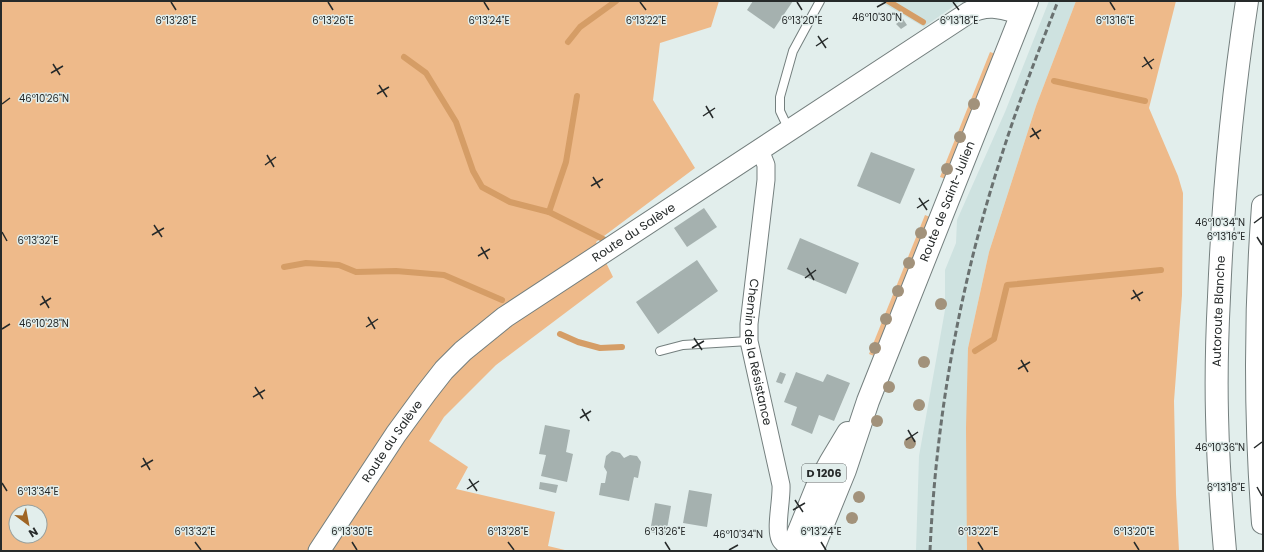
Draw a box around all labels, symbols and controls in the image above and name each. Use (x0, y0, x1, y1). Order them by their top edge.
text: 46°10'30"N (852, 10, 902, 25)
text: 6°13'28"E (155, 13, 197, 28)
text: 6°13'26"E (312, 13, 354, 28)
text: 6°13'24"E (468, 13, 510, 28)
text: 6°13'22"E (626, 13, 666, 28)
text: 6°13'20"E (781, 13, 823, 28)
text: 6°13'18"E (940, 13, 978, 28)
text: 6°13'16"E (1096, 13, 1134, 28)
text: 46°10'26"N (19, 91, 69, 106)
street label: Route de Saint-Julien (915, 138, 979, 264)
street label: Route du Salève (588, 198, 678, 266)
text: 46°10'34"N (1195, 215, 1245, 230)
text: 6°13'16"E (1207, 229, 1245, 244)
text: 6°13'32"E (18, 233, 58, 248)
street label: Autoroute Blanche (1208, 255, 1229, 367)
street label: Chemin de la Résistance (741, 278, 777, 427)
text: 46°10'28"N (19, 316, 69, 331)
street label: Route du Salève (358, 396, 426, 485)
text: 46°10'36"N (1195, 440, 1245, 455)
road number: D 1206 (802, 464, 846, 482)
text: 6°13'18"E (1207, 480, 1245, 495)
text: 6°13'34"E (17, 484, 59, 499)
north arrow (8, 504, 48, 544)
text: N (26, 524, 41, 541)
text: 6°13'32"E (175, 524, 215, 539)
text: 6°13'30"E (331, 524, 373, 539)
text: 6°13'28"E (487, 524, 529, 539)
text: 6°13'26"E (644, 524, 686, 539)
text: 6°13'24"E (800, 524, 842, 539)
text: 6°13'22"E (958, 524, 998, 539)
text: 6°13'20"E (1113, 524, 1155, 539)
text: 46°10'34"N (713, 527, 763, 542)

